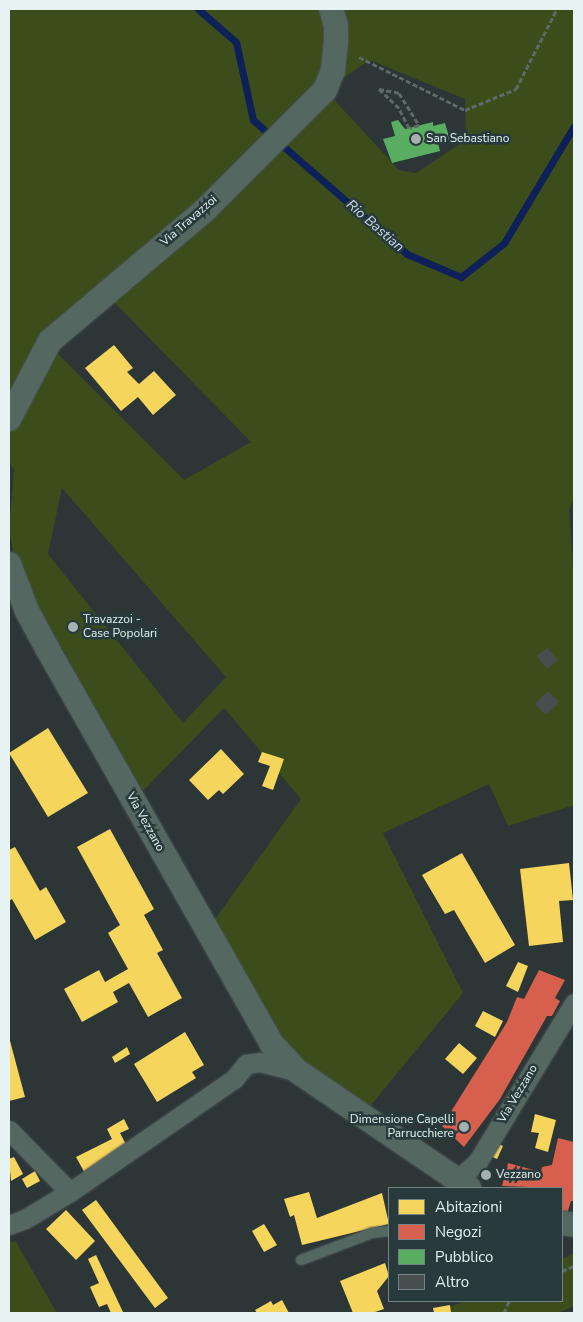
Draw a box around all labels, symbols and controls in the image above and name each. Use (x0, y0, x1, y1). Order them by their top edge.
place label: San Sebastiano (426, 132, 509, 146)
marker: San Sebastiano (410, 133, 422, 145)
street label: Via Travazzoi (158, 193, 220, 249)
water label: Rio Bastian (343, 196, 407, 256)
place label: Travazzoi - Case Popolari (83, 613, 157, 641)
marker: Travazzoi - Case Popolari (67, 621, 79, 633)
street label: Via Vezzano (123, 790, 167, 854)
street label: Via Vezzano (495, 1062, 541, 1126)
place label: Dimensione Capelli Parrucchiere (350, 1113, 454, 1141)
marker: Dimensione Capelli Parrucchiere (458, 1121, 470, 1133)
place label: Vezzano (496, 1168, 541, 1182)
marker: Vezzano (480, 1169, 492, 1181)
legend (388, 1187, 563, 1302)
text: Abitazioni (435, 1197, 502, 1217)
text: Negozi (435, 1222, 482, 1242)
text: Pubblico (435, 1247, 493, 1267)
text: Altro (435, 1272, 469, 1292)

